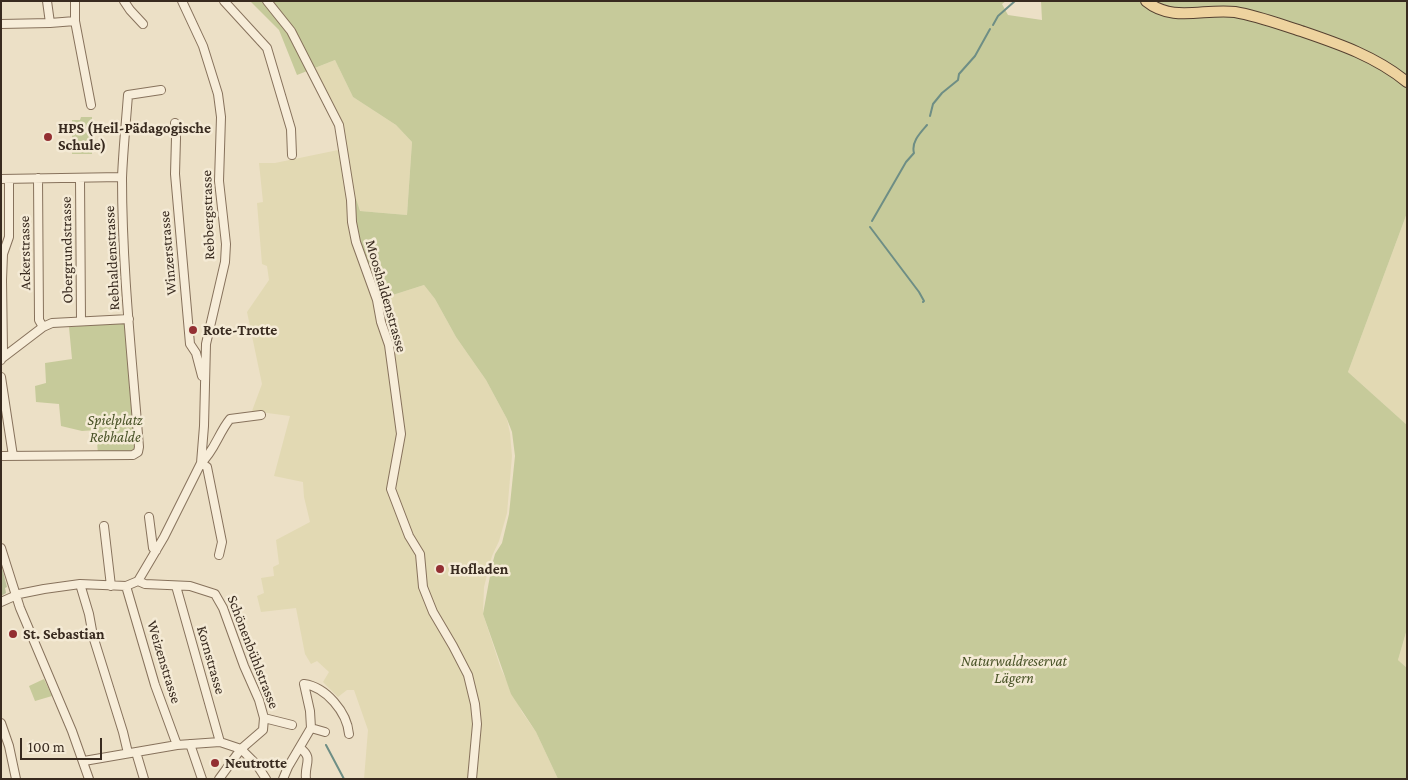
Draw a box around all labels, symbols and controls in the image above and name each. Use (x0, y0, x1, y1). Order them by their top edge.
place label: HPS (Heil-Pädagogische Schule) (58, 119, 211, 154)
marker: HPS (Heil-Pädagogische Schule) (42, 131, 54, 143)
street label: Rebbergstrasse (197, 170, 219, 260)
street label: Obergrundstrasse (57, 196, 77, 304)
street label: Rebhaldenstrasse (100, 205, 124, 311)
street label: Winzerstrasse (155, 210, 181, 296)
street label: Ackerstrasse (15, 215, 35, 291)
street label: Mooshaldenstrasse (361, 238, 411, 354)
place label: Rote-Trotte (203, 321, 277, 339)
marker: Rote-Trotte (187, 324, 199, 336)
park label: Spielplatz Rebhalde (87, 411, 143, 446)
place label: Hofladen (450, 560, 508, 578)
marker: Hofladen (434, 563, 446, 575)
street label: Schönenbühlstrasse (223, 593, 283, 711)
street label: Weizenstrasse (143, 618, 185, 706)
street label: Kornstrasse (193, 624, 229, 696)
place label: St. Sebastian (23, 625, 105, 643)
marker: St. Sebastian (7, 628, 19, 640)
park label: Naturwaldreservat Lägern (961, 652, 1067, 687)
scale bar (22, 728, 105, 760)
text: 100 m (28, 739, 65, 755)
place label: Neutrotte (225, 754, 287, 772)
marker: Neutrotte (209, 757, 221, 769)

